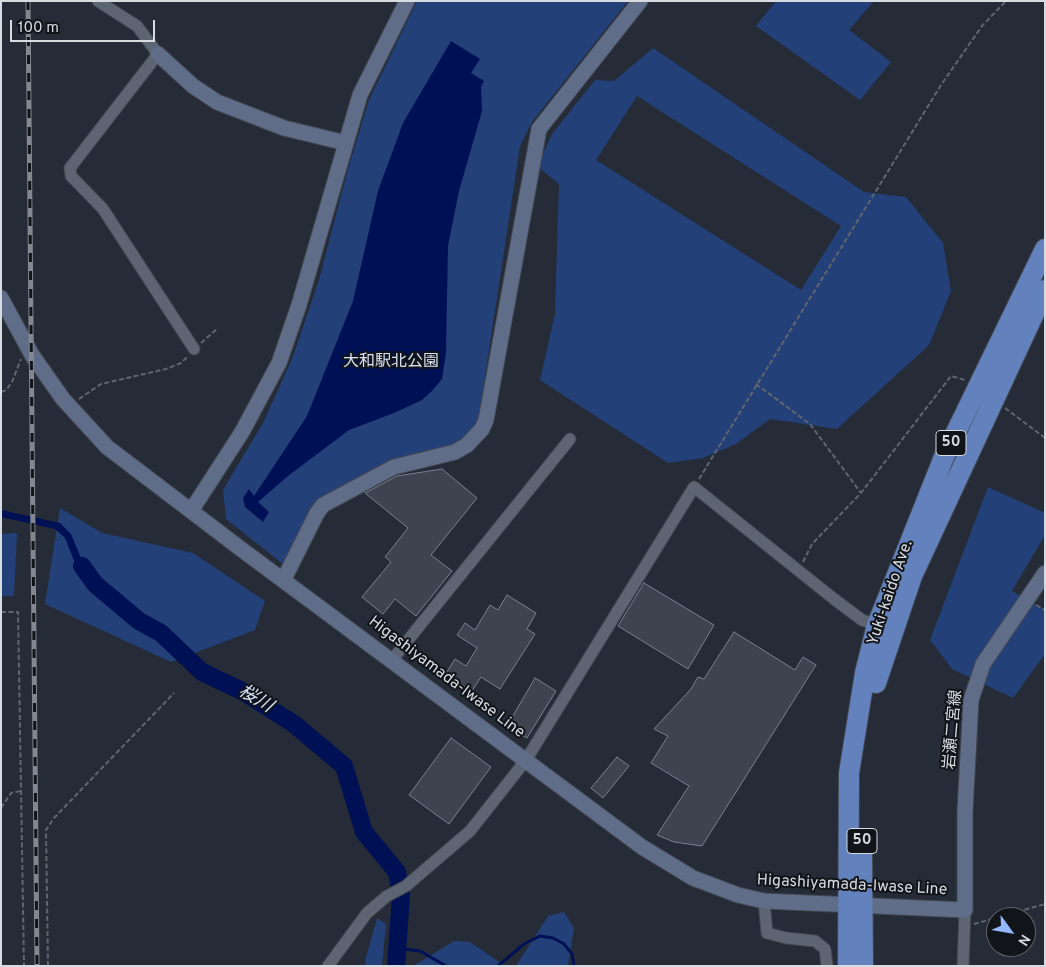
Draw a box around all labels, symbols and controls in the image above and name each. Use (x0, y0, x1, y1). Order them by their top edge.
scale bar (12, 10, 158, 42)
text: 100 m (18, 19, 59, 38)
park label: 大和駅北公園 (343, 353, 439, 373)
road number: 50 (936, 430, 966, 456)
street label: Yuki-kaido Ave. (864, 538, 918, 648)
street label: Higashiyamada-Iwase Line (364, 613, 528, 743)
water label: 桜川 (234, 681, 276, 719)
street label: 岩瀬二宮線 (941, 689, 967, 771)
road number: 50 (847, 828, 877, 854)
street label: Higashiyamada-Iwase Line (756, 871, 948, 901)
north arrow (986, 907, 1036, 957)
text: N (1013, 931, 1033, 948)

